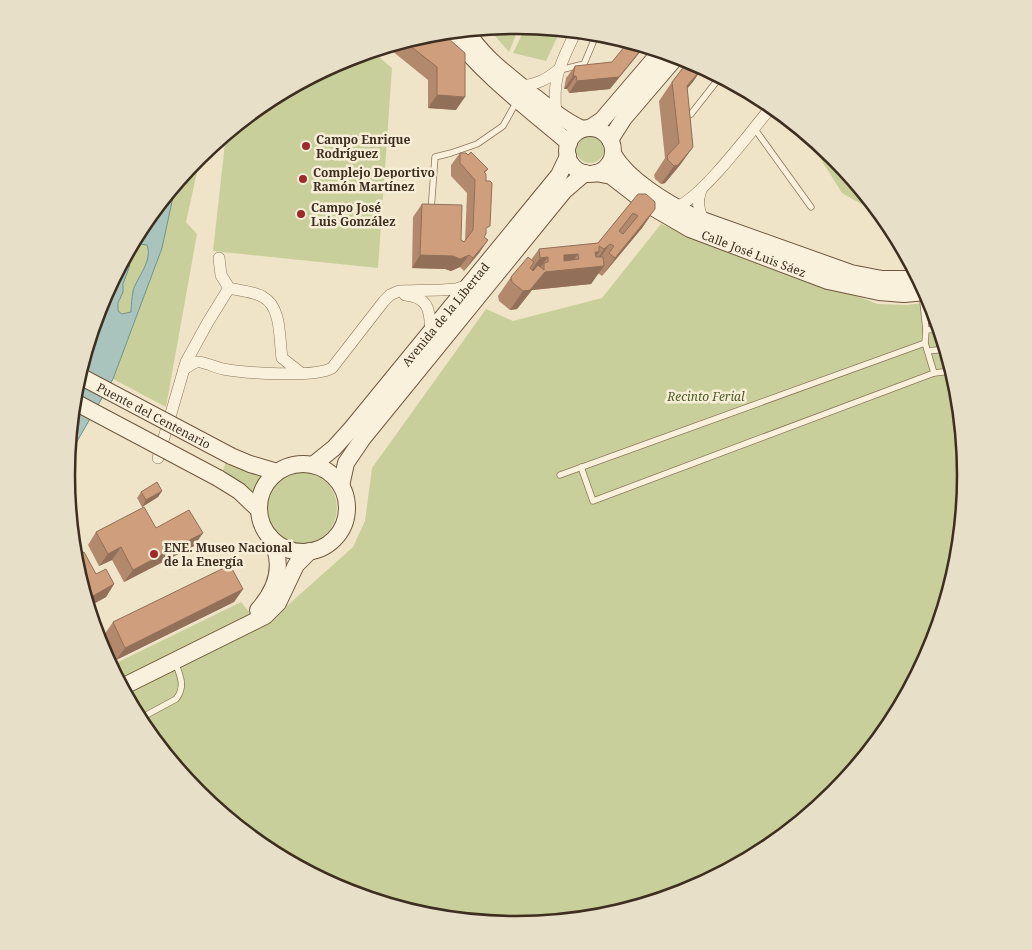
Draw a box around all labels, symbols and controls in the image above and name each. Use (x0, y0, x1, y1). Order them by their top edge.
place label: Campo Enrique Rodríguez (316, 131, 410, 162)
marker: Campo Enrique Rodríguez (300, 140, 312, 152)
place label: Complejo Deportivo Ramón Martínez (313, 164, 435, 195)
marker: Complejo Deportivo Ramón Martínez (297, 173, 309, 185)
place label: Campo José Luis González (311, 199, 396, 230)
marker: Campo José Luis González (295, 208, 307, 220)
street label: Calle José Luis Sáez (699, 226, 809, 281)
street label: Avenida de la Libertad (397, 258, 493, 370)
street label: Puente del Centenario (94, 378, 214, 452)
park label: Recinto Ferial (666, 388, 745, 405)
place label: ENE. Museo Nacional de la Energía (164, 539, 293, 570)
marker: ENE. Museo Nacional de la Energía (148, 548, 160, 560)

